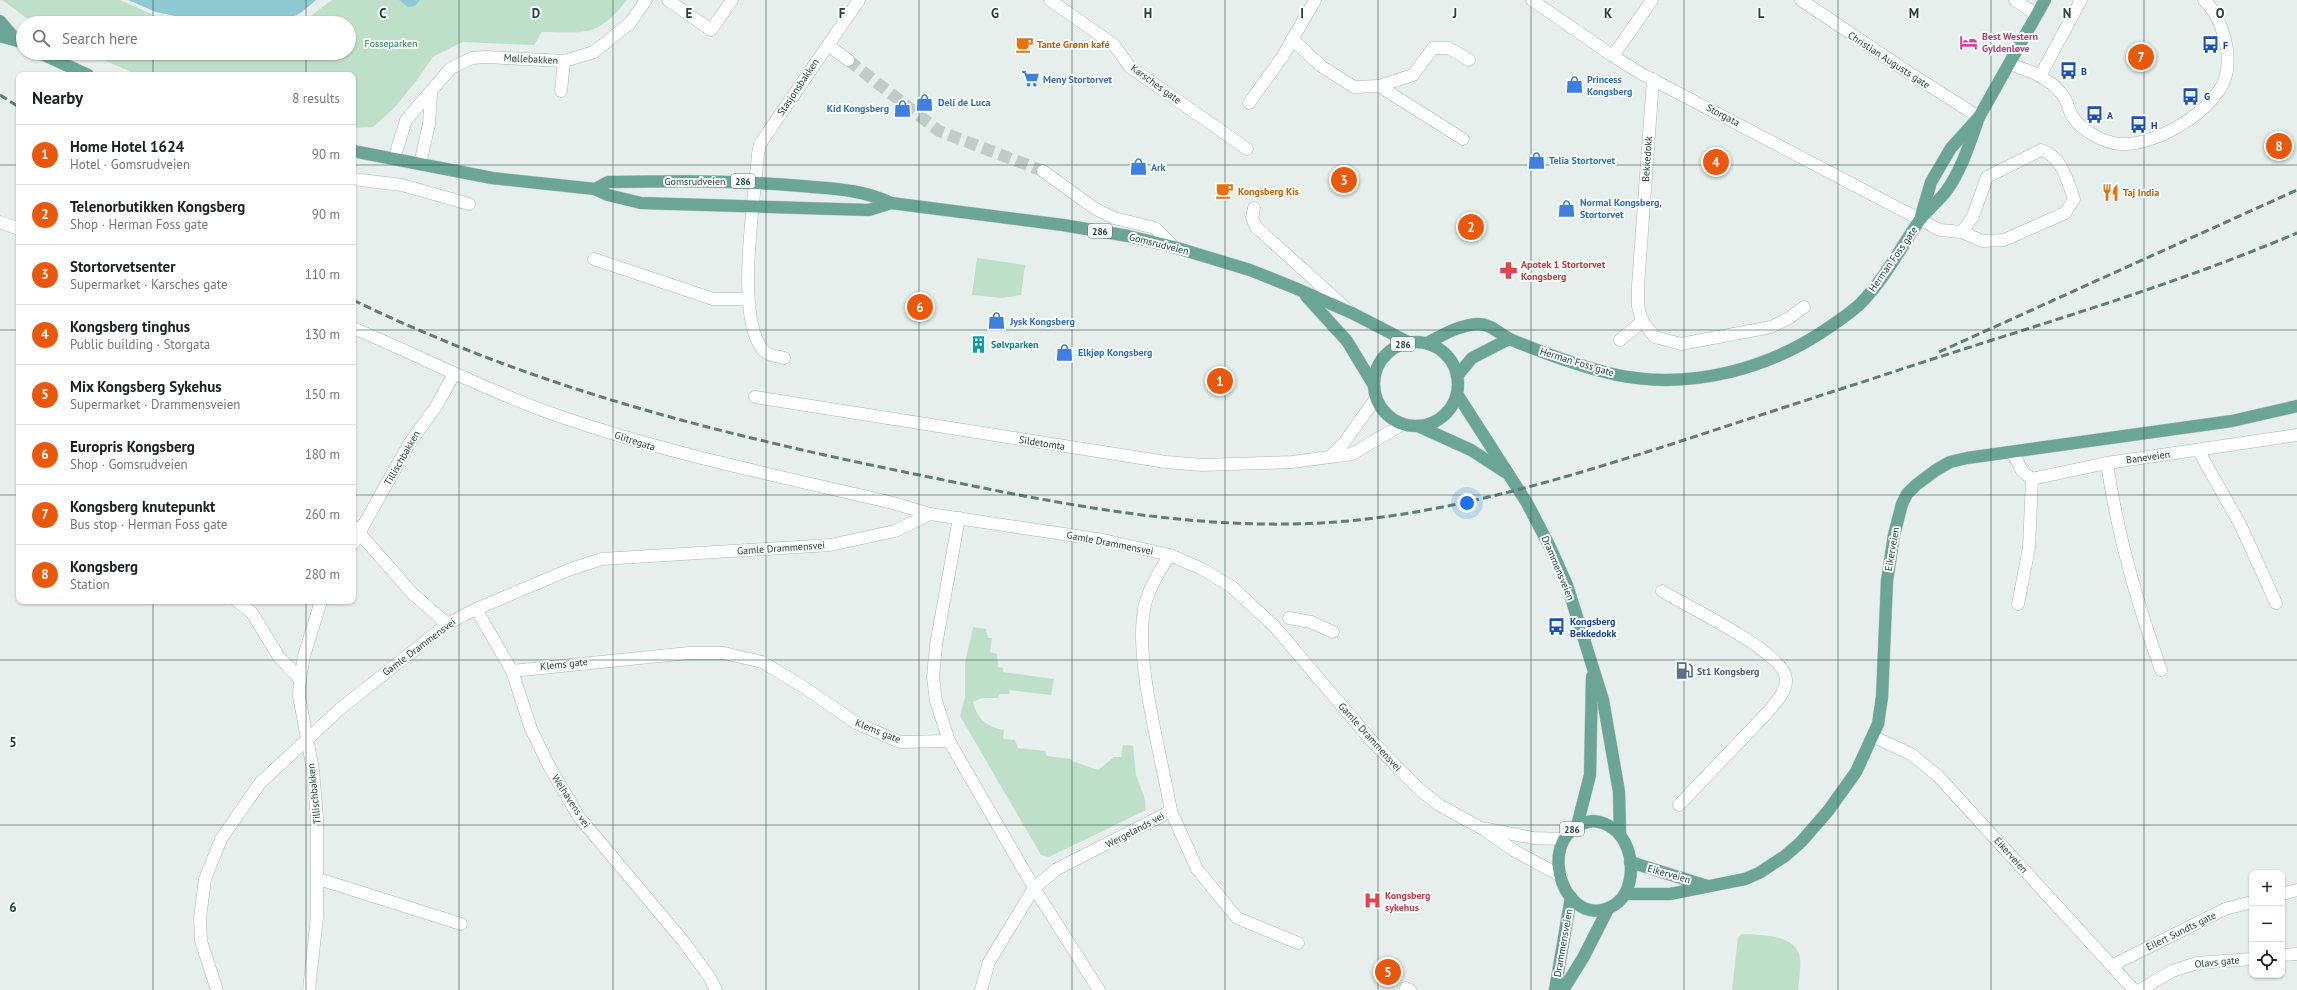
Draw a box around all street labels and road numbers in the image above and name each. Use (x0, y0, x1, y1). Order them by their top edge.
street label: Christian Augusts gate (1845, 29, 1933, 91)
street label: Møllebakken (503, 51, 559, 67)
street label: Stasjonsbakken (774, 56, 822, 118)
street label: Karsches gate (1128, 61, 1184, 107)
street label: Storgata (1704, 101, 1742, 129)
street label: Bekkedokk (1639, 136, 1655, 182)
road number: 286 (731, 174, 755, 188)
street label: Gomsrudveien (665, 175, 726, 188)
road number: 286 (1088, 224, 1112, 238)
street label: Herman Foss gate (1866, 224, 1920, 294)
street label: Gomsrudveien (1128, 230, 1190, 258)
road number: 286 (1391, 337, 1415, 351)
street label: Herman Foss gate (1538, 345, 1616, 379)
street label: Tillischbakken (381, 428, 423, 488)
street label: Glitregata (613, 428, 657, 454)
street label: Sildetomta (1018, 433, 1066, 453)
street label: Baneveien (2125, 447, 2171, 467)
street label: Eikerveien (1882, 526, 1902, 572)
street label: Gamle Drammensvei (1065, 528, 1155, 558)
street label: Drammensveien (1539, 534, 1577, 602)
street label: Gamle Drammensvei (737, 538, 825, 558)
street label: Gamle Drammensvei (380, 615, 458, 679)
street label: Klems gate (540, 655, 588, 673)
street label: Gamle Drammensvei (1336, 700, 1404, 774)
street label: Klems gate (853, 716, 903, 746)
street label: Tillischbakken (304, 763, 324, 825)
street label: Welhavens vei (549, 772, 593, 830)
street label: Wergelands vei (1103, 809, 1167, 851)
road number: 286 (1560, 822, 1584, 836)
street label: Eikerveien (1991, 834, 2031, 876)
street label: Eikerveien (1646, 862, 1692, 886)
street label: Drammensveien (1551, 908, 1575, 978)
street label: Eilert Sundts gate (2144, 908, 2218, 954)
street label: Olavs gate (2194, 953, 2240, 971)

